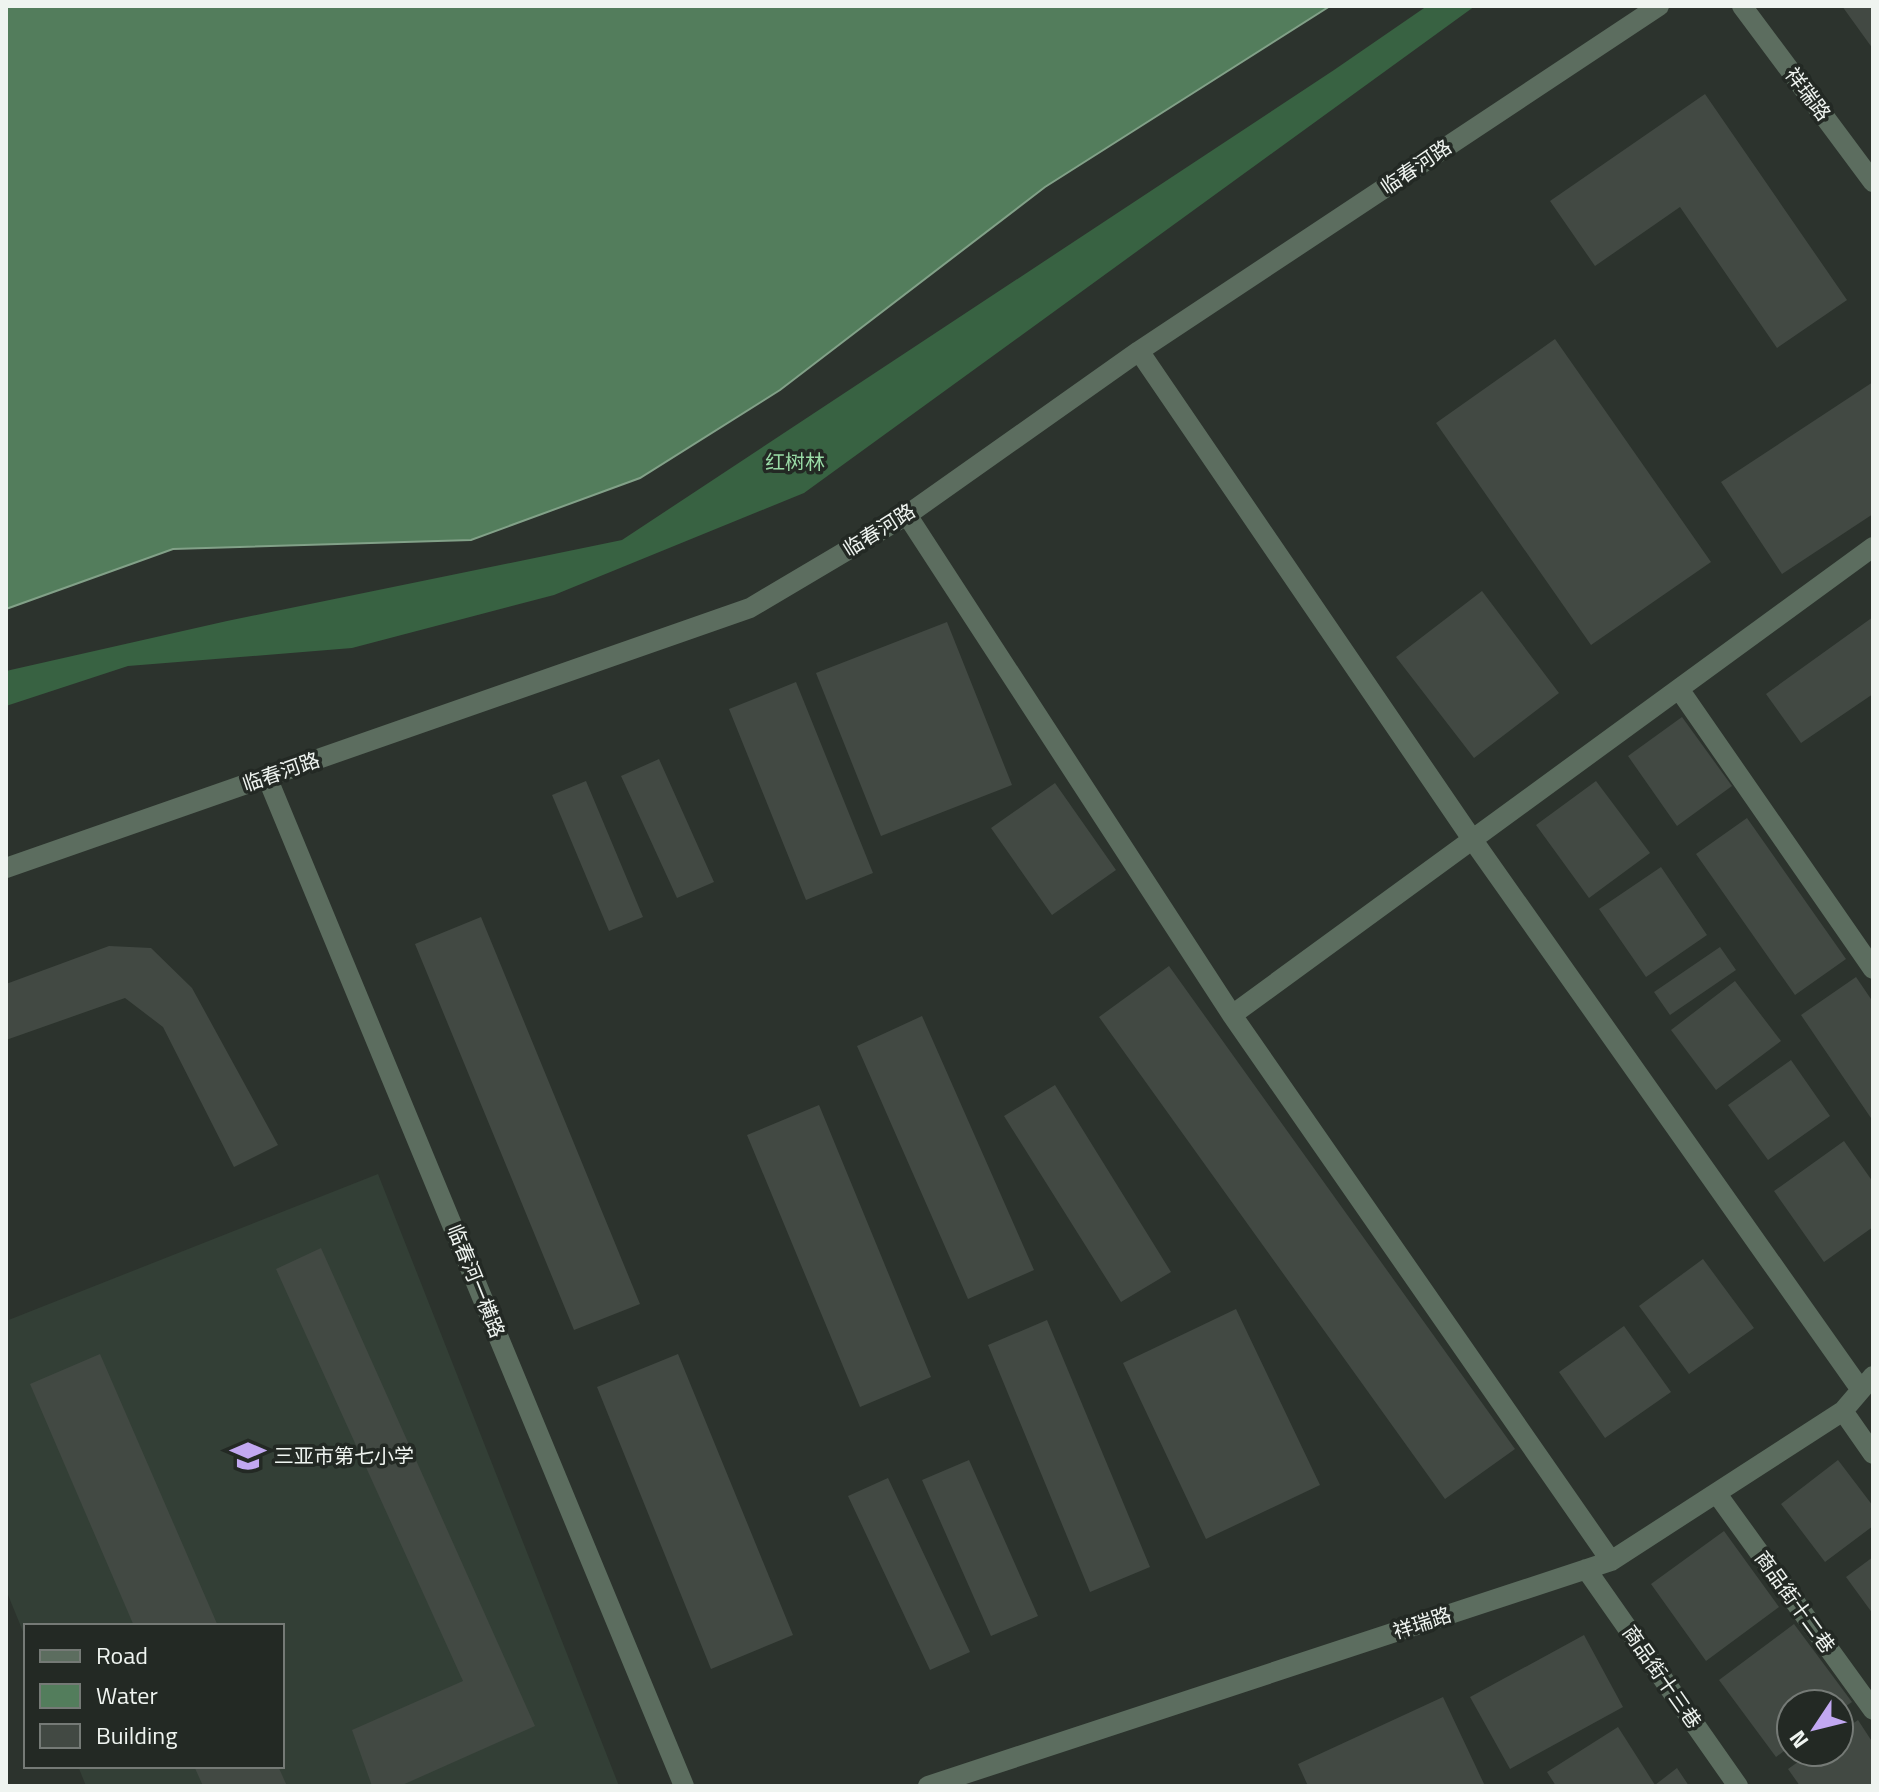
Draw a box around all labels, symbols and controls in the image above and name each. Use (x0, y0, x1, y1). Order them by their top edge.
street label: 祥瑞路 (1778, 60, 1839, 127)
street label: 临春河路 (1374, 131, 1458, 202)
park label: 红树林 (765, 446, 825, 477)
street label: 临春河路 (837, 495, 921, 564)
street label: 临春河路 (238, 744, 324, 799)
street label: 临春河一横路 (440, 1219, 513, 1342)
school or university icon: 三亚市第七小学 (229, 1437, 267, 1475)
place label: 三亚市第七小学 (274, 1440, 414, 1471)
street label: 商品街十二巷 (1748, 1544, 1843, 1659)
street label: 祥瑞路 (1389, 1599, 1455, 1647)
street label: 商品街十三巷 (1615, 1619, 1710, 1735)
legend (24, 1624, 284, 1768)
text: Road (96, 1637, 148, 1673)
text: Water (96, 1677, 158, 1713)
north arrow (1775, 1688, 1855, 1768)
text: Building (96, 1717, 178, 1753)
text: N (1780, 1723, 1817, 1755)

